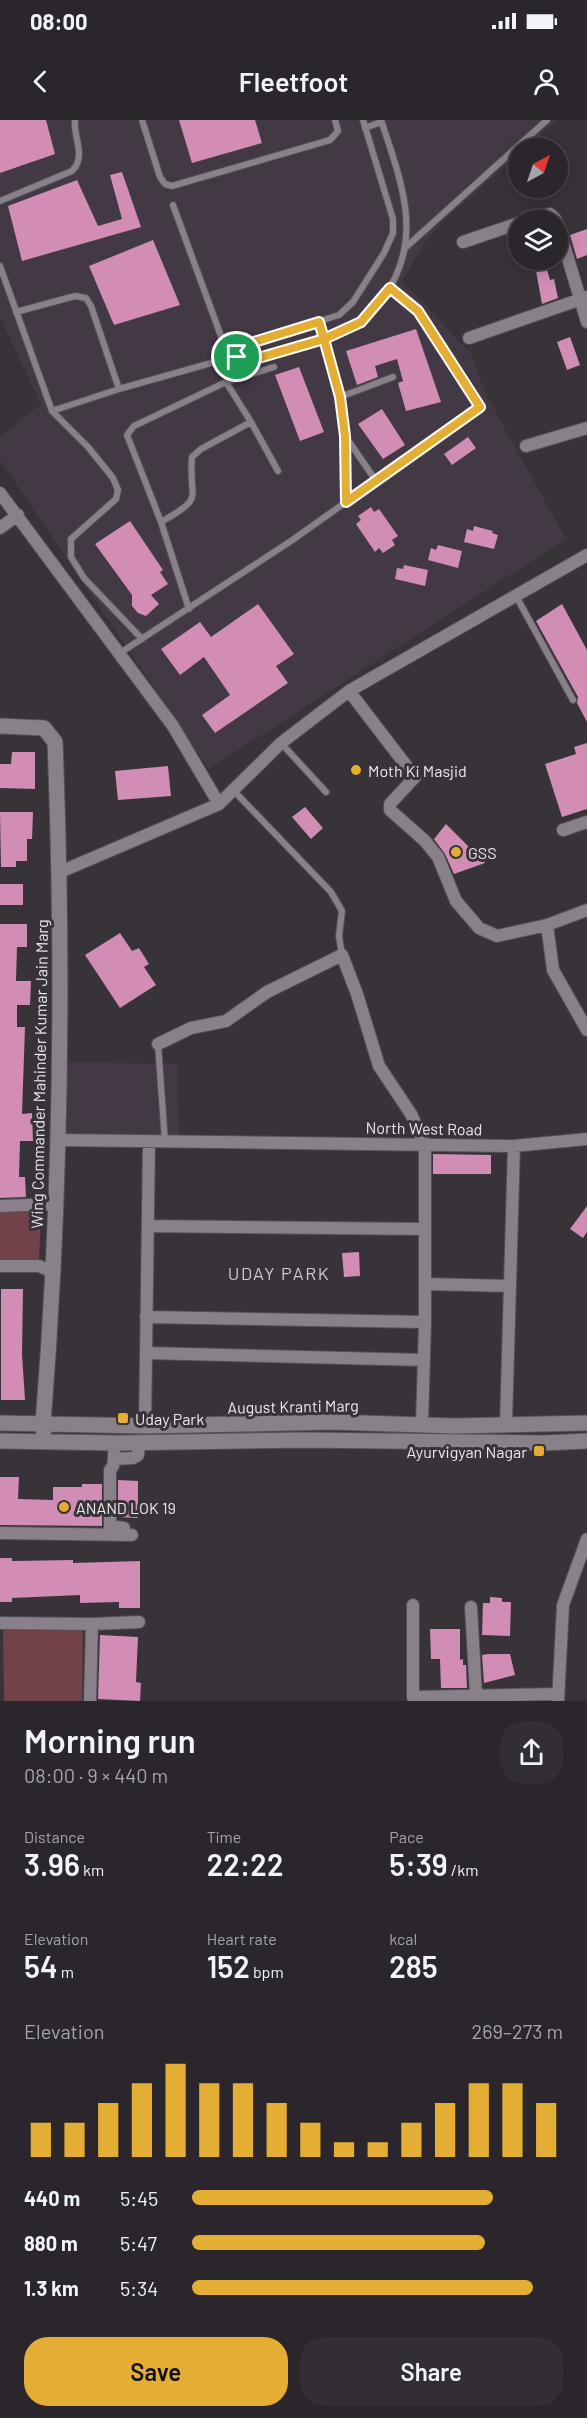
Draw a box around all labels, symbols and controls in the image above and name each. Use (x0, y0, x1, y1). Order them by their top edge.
text: 08:00 (30, 8, 88, 34)
icon: back (24, 65, 57, 98)
text: Fleetfoot (239, 65, 348, 97)
icon: person (530, 65, 563, 98)
north arrow (508, 138, 568, 198)
map controls (508, 138, 568, 270)
button: layers (508, 210, 568, 270)
pin (211, 331, 262, 382)
icon: arrive (220, 340, 253, 373)
place label: Moth Ki Masjid (368, 761, 467, 780)
marker: Moth Ki Masjid (349, 763, 363, 777)
place label: GSS (468, 843, 497, 862)
marker: GSS (449, 845, 463, 859)
street label: Wing Commander Mahinder Kumar Jain Marg (27, 919, 51, 1229)
street label: North West Road (365, 1117, 483, 1139)
district label: UDAY PARK (228, 1262, 330, 1284)
street label: August Kranti Marg (227, 1395, 359, 1417)
place label: Uday Park (135, 1409, 204, 1428)
marker: Uday Park (116, 1411, 130, 1425)
place label: Ayurvigyan Nagar (407, 1442, 527, 1461)
marker: Ayurvigyan Nagar (532, 1444, 546, 1458)
place label: ANAND LOK 19 (76, 1498, 176, 1517)
marker: ANAND LOK 19 (57, 1500, 71, 1514)
text: Morning run (24, 1720, 196, 1760)
button: share (500, 1721, 563, 1784)
text: 08:00 · 9 × 440 m (24, 1763, 168, 1787)
text: Distance (24, 1827, 85, 1846)
text: Time (207, 1827, 241, 1846)
text: Pace (389, 1827, 424, 1846)
text: 3.96 (24, 1846, 80, 1882)
text: 22:22 (207, 1846, 283, 1882)
text: 5:39 (389, 1846, 448, 1882)
text: km (80, 1860, 104, 1879)
text: /km (448, 1860, 478, 1879)
text: Elevation (24, 1929, 88, 1948)
text: Heart rate (207, 1929, 277, 1948)
text: kcal (389, 1929, 417, 1948)
text: 54 (24, 1948, 57, 1984)
text: 152 (207, 1948, 250, 1984)
text: 285 (389, 1948, 438, 1984)
text: m (57, 1962, 74, 1981)
text: bpm (250, 1962, 284, 1981)
text: Elevation (24, 2019, 105, 2043)
text: 269–273 m (472, 2019, 563, 2043)
text: 440 m (24, 2186, 80, 2210)
text: 5:45 (120, 2186, 158, 2210)
text: 880 m (24, 2231, 78, 2255)
text: 5:47 (120, 2231, 157, 2255)
text: 1.3 km (24, 2276, 79, 2300)
text: 5:34 (120, 2276, 158, 2300)
button: Save (24, 2337, 288, 2406)
button: Share (300, 2337, 563, 2406)

